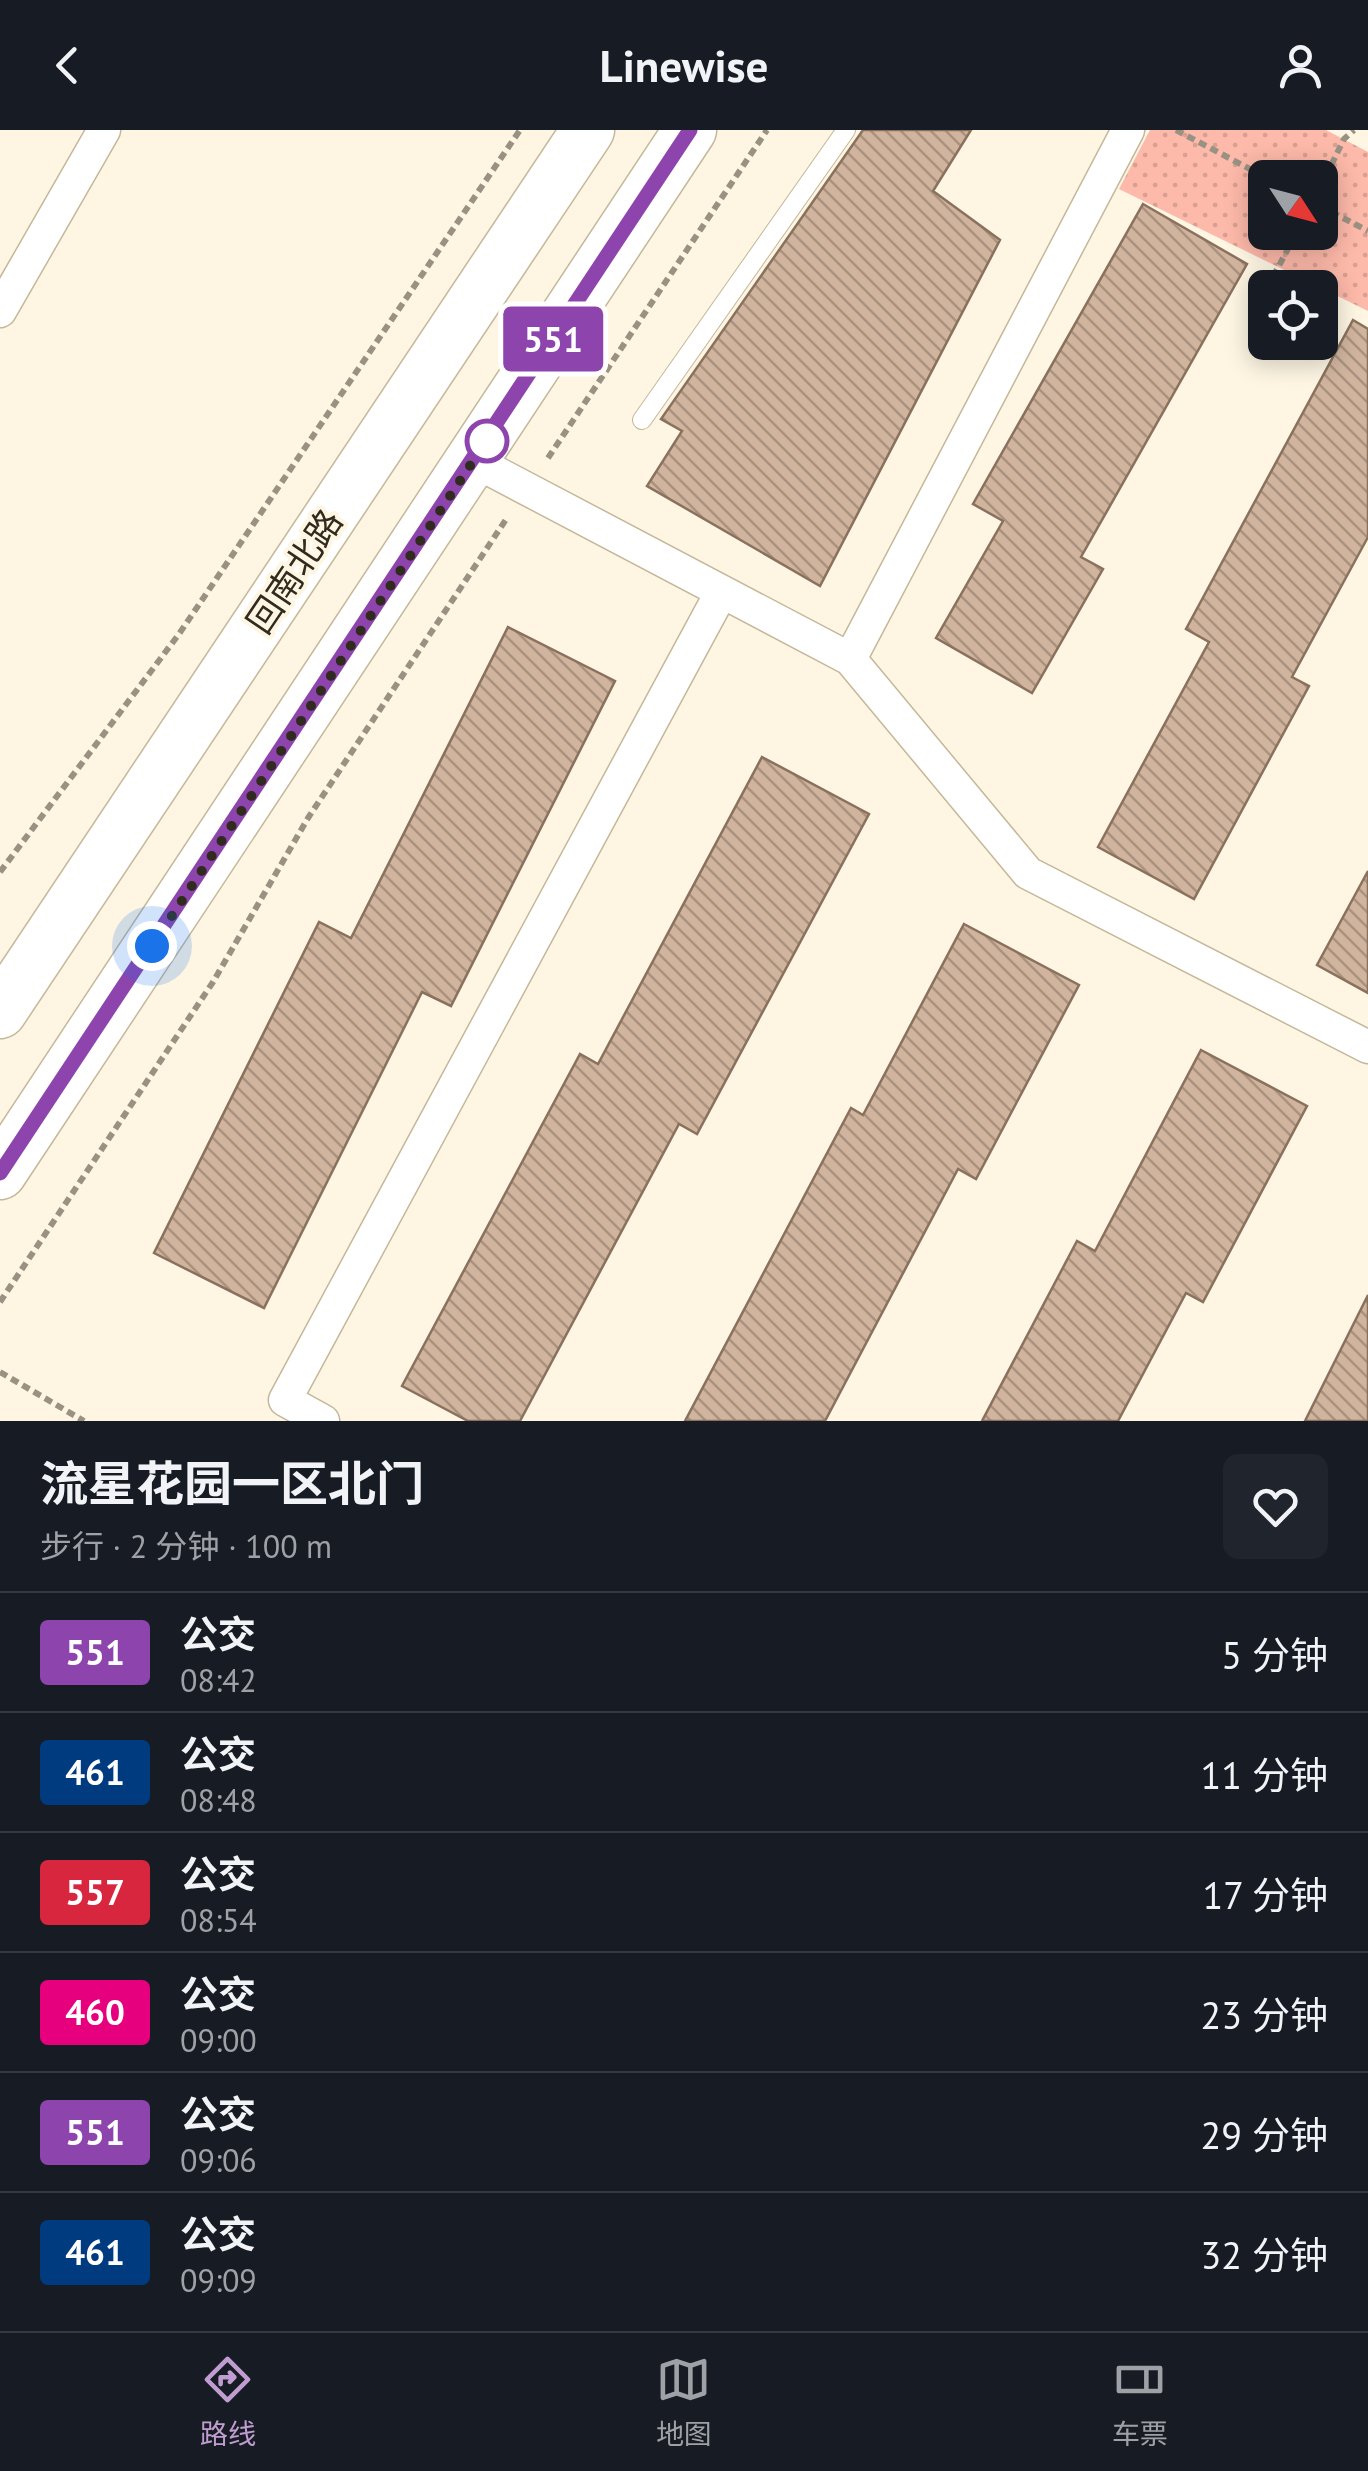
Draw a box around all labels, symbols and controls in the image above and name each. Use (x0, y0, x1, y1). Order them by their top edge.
text: Linewise (600, 36, 768, 94)
icon: back (40, 38, 95, 93)
icon: person (1273, 38, 1328, 93)
north arrow (1248, 160, 1338, 250)
map controls (1248, 160, 1338, 360)
button: locate (1248, 270, 1338, 360)
line badge: 551 (496, 306, 610, 372)
text: 551 (523, 316, 583, 362)
unlabelled marker (466, 420, 508, 462)
street label: 回南北路 (236, 500, 352, 642)
your location (127, 921, 177, 971)
text: 流星花园一区北门 (40, 1452, 424, 1514)
button: heart (1223, 1454, 1328, 1559)
text: 步行 · 2 分钟 · 100 m (40, 1525, 332, 1567)
text: 公交 (180, 1609, 256, 1658)
text: 551 (65, 1629, 125, 1675)
text: 5 分钟 (1221, 1630, 1328, 1679)
text: 08:42 (180, 1659, 257, 1701)
text: 公交 (180, 1729, 256, 1778)
text: 461 (65, 1749, 125, 1795)
text: 11 分钟 (1200, 1750, 1328, 1799)
text: 08:48 (180, 1779, 257, 1821)
text: 公交 (180, 1849, 256, 1898)
text: 557 (65, 1869, 125, 1915)
text: 17 分钟 (1202, 1870, 1328, 1919)
text: 08:54 (180, 1899, 257, 1941)
text: 公交 (180, 1969, 256, 2018)
text: 460 (65, 1989, 125, 2035)
text: 23 分钟 (1200, 1990, 1328, 2039)
text: 09:00 (180, 2019, 257, 2061)
text: 公交 (180, 2089, 256, 2138)
text: 551 (65, 2109, 125, 2155)
text: 29 分钟 (1200, 2110, 1328, 2159)
text: 09:06 (180, 2139, 257, 2181)
text: 公交 (180, 2209, 256, 2258)
text: 461 (65, 2229, 125, 2275)
text: 32 分钟 (1200, 2230, 1328, 2279)
text: 09:09 (180, 2259, 257, 2301)
tab: 路线 (200, 2352, 256, 2452)
tab: 地图 (656, 2352, 712, 2452)
tab: 车票 (1112, 2352, 1168, 2452)

